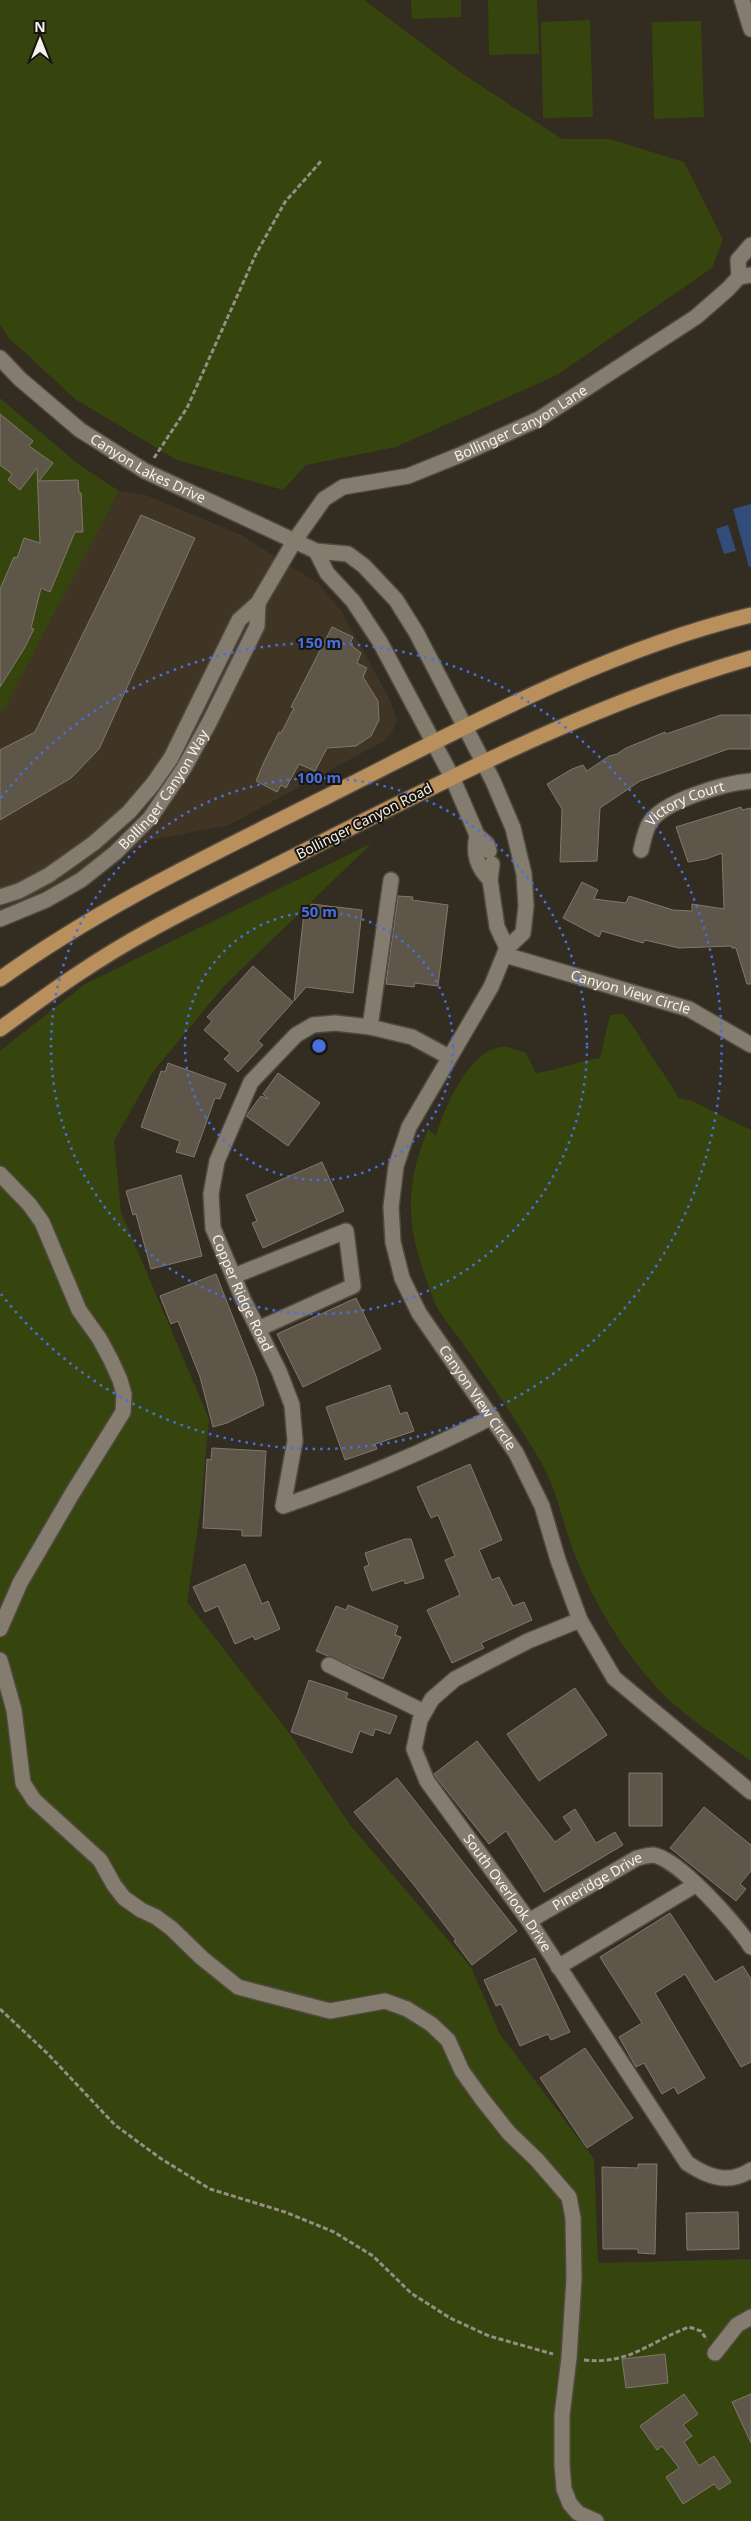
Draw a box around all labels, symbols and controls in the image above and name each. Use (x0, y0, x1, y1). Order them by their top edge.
north arrow (15, 15, 65, 65)
text: N (34, 17, 46, 36)
street label: Bollinger Canyon Lane (451, 380, 591, 465)
street label: Canyon Lakes Drive (87, 429, 209, 507)
text: 150 m (297, 632, 341, 652)
street label: Bollinger Canyon Way (114, 725, 213, 853)
text: 100 m (297, 767, 341, 787)
street label: Victory Court (641, 776, 726, 829)
street label: Bollinger Canyon Road (293, 778, 435, 863)
text: 50 m (301, 901, 337, 921)
street label: Canyon View Circle (569, 965, 693, 1018)
centre of rings (310, 1037, 328, 1055)
street label: Copper Ridge Road (208, 1231, 278, 1354)
street label: Canyon View Circle (435, 1341, 521, 1454)
street label: South Overlook Drive (460, 1830, 556, 1955)
street label: Pineridge Drive (548, 1847, 644, 1915)

